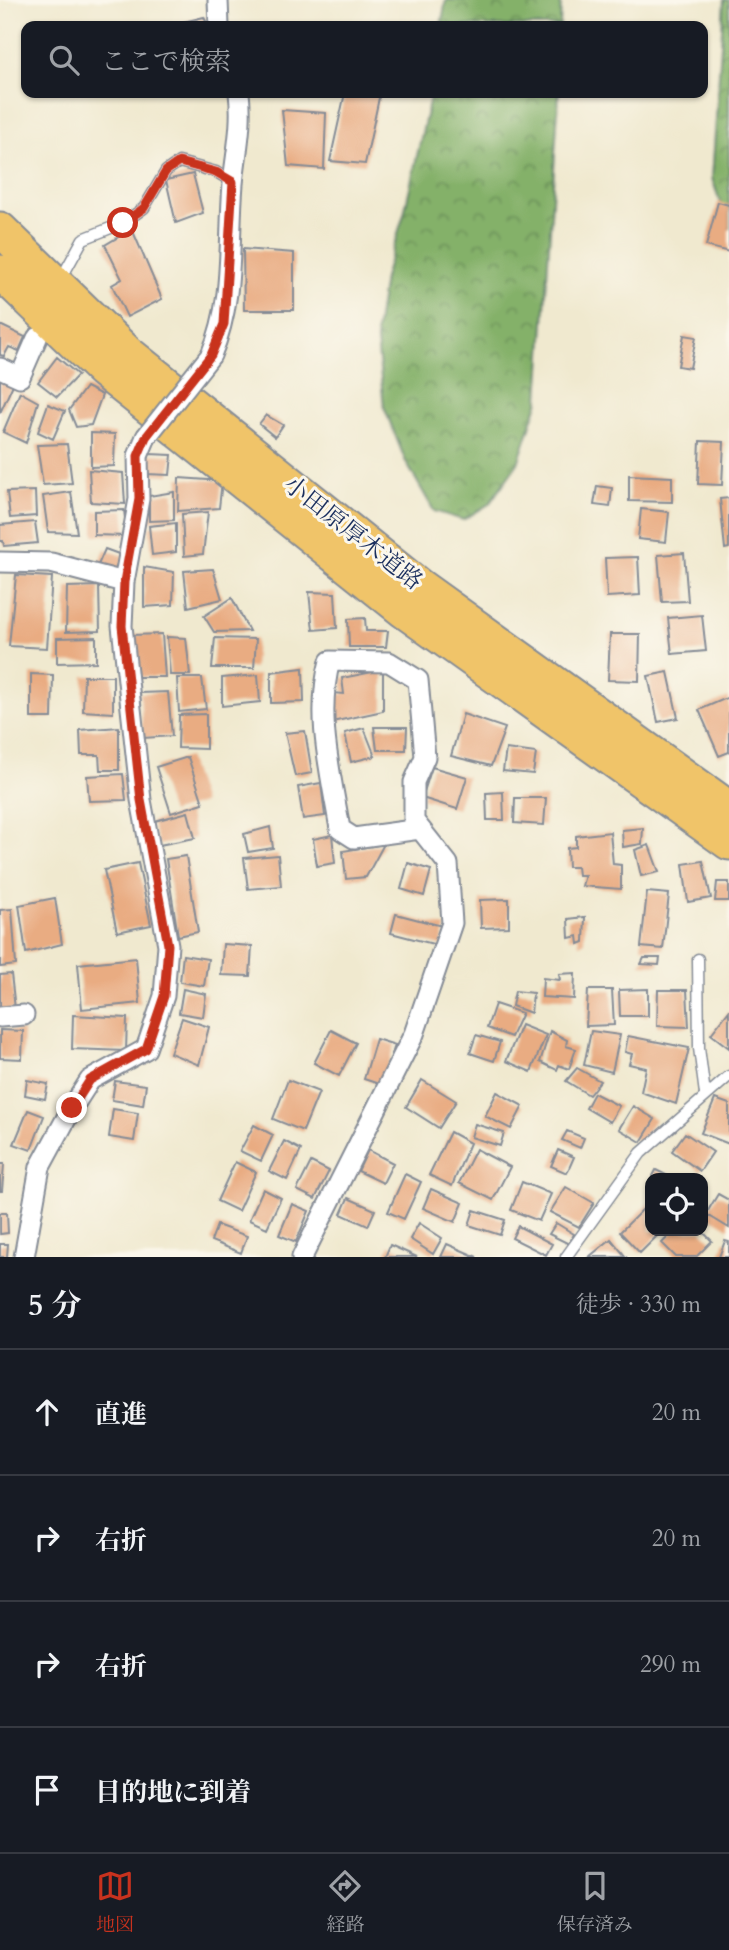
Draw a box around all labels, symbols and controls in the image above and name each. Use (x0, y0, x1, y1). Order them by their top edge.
search box (21, 21, 708, 98)
icon: search (45, 41, 83, 79)
text: ここで検索 (101, 44, 231, 79)
route start (107, 207, 138, 238)
street label: 小田原厚木道路 (277, 468, 429, 598)
route end (56, 1092, 87, 1123)
map controls (645, 1173, 708, 1236)
button: locate (645, 1173, 708, 1236)
text: 5 分 (28, 1285, 81, 1326)
text: 徒歩 · 330 m (576, 1289, 701, 1320)
icon: ahead (28, 1393, 66, 1431)
text: 直進 (95, 1397, 147, 1432)
text: 20 m (652, 1397, 701, 1428)
icon: right (28, 1519, 66, 1557)
text: 右折 (95, 1523, 147, 1558)
text: 20 m (652, 1523, 701, 1554)
icon: right (28, 1645, 66, 1683)
text: 右折 (95, 1649, 147, 1684)
text: 290 m (640, 1649, 701, 1680)
icon: arrive (28, 1771, 66, 1809)
text: 目的地に到着 (95, 1775, 251, 1810)
tab: 地図 (96, 1867, 134, 1938)
tab: 経路 (326, 1867, 365, 1938)
tab: 保存済み (557, 1867, 633, 1938)

